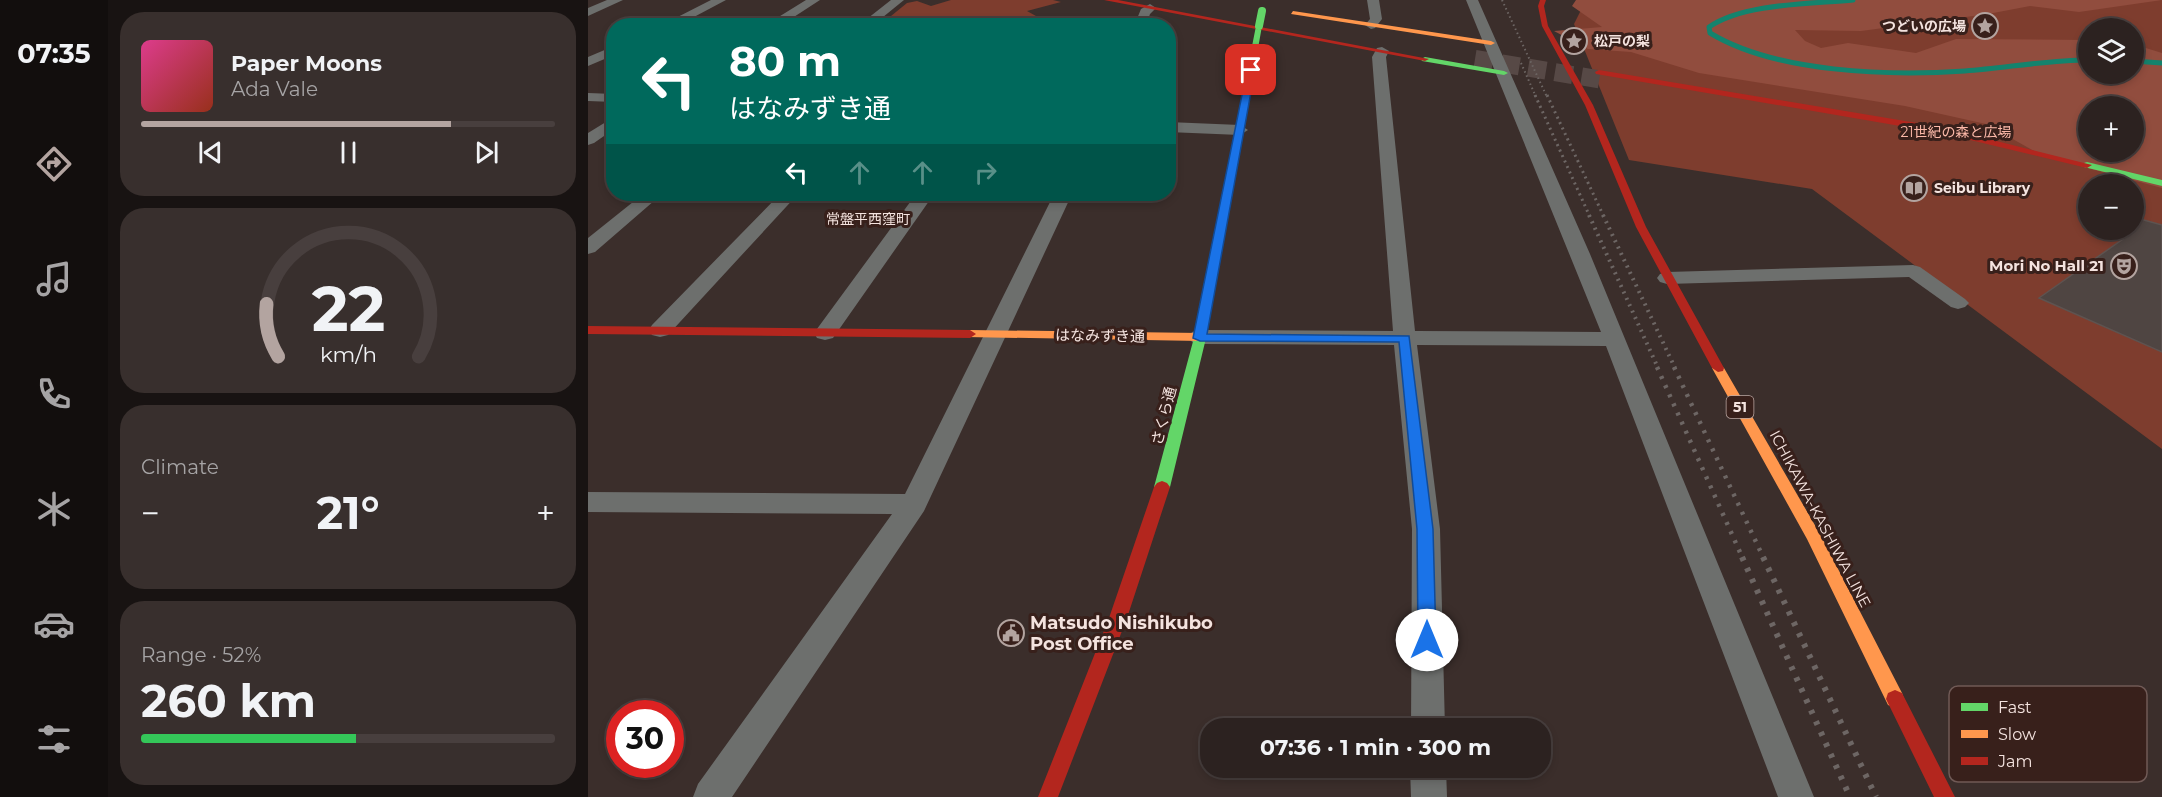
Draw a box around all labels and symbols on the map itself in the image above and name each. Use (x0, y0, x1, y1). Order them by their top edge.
place icon: つどいの広場 (1970, 11, 2000, 41)
place label: つどいの広場 (1882, 17, 1966, 35)
place icon: 松戸の梨 (1559, 26, 1589, 56)
place label: 松戸の梨 (1594, 32, 1650, 50)
pin (1225, 44, 1276, 95)
park label: 21世紀の森と広場 (1900, 123, 2012, 141)
library icon: Seibu Library (1899, 173, 1929, 203)
place label: Seibu Library (1934, 179, 2031, 197)
district label: 常盤平西窪町 (826, 210, 910, 228)
theatre icon: Mori No Hall 21 (2109, 251, 2139, 281)
place label: Mori No Hall 21 (1989, 256, 2104, 275)
street label: はなみずき通 (1055, 325, 1145, 346)
street label: さくら通 (1147, 384, 1180, 447)
road number: 51 (1726, 396, 1754, 418)
street label: ICHIKAWA-KASHIWA LINE (1766, 427, 1875, 611)
position arrow (1395, 608, 1459, 672)
place label: Matsudo Nishikubo Post Office (1030, 612, 1213, 655)
public building icon: Matsudo Nishikubo Post Office (996, 618, 1026, 648)
legend (1949, 686, 2147, 782)
text: Fast (1998, 698, 2032, 717)
speed limit sign: 30 (606, 700, 684, 778)
text: Slow (1998, 725, 2036, 744)
text: Jam (1997, 752, 2032, 771)

